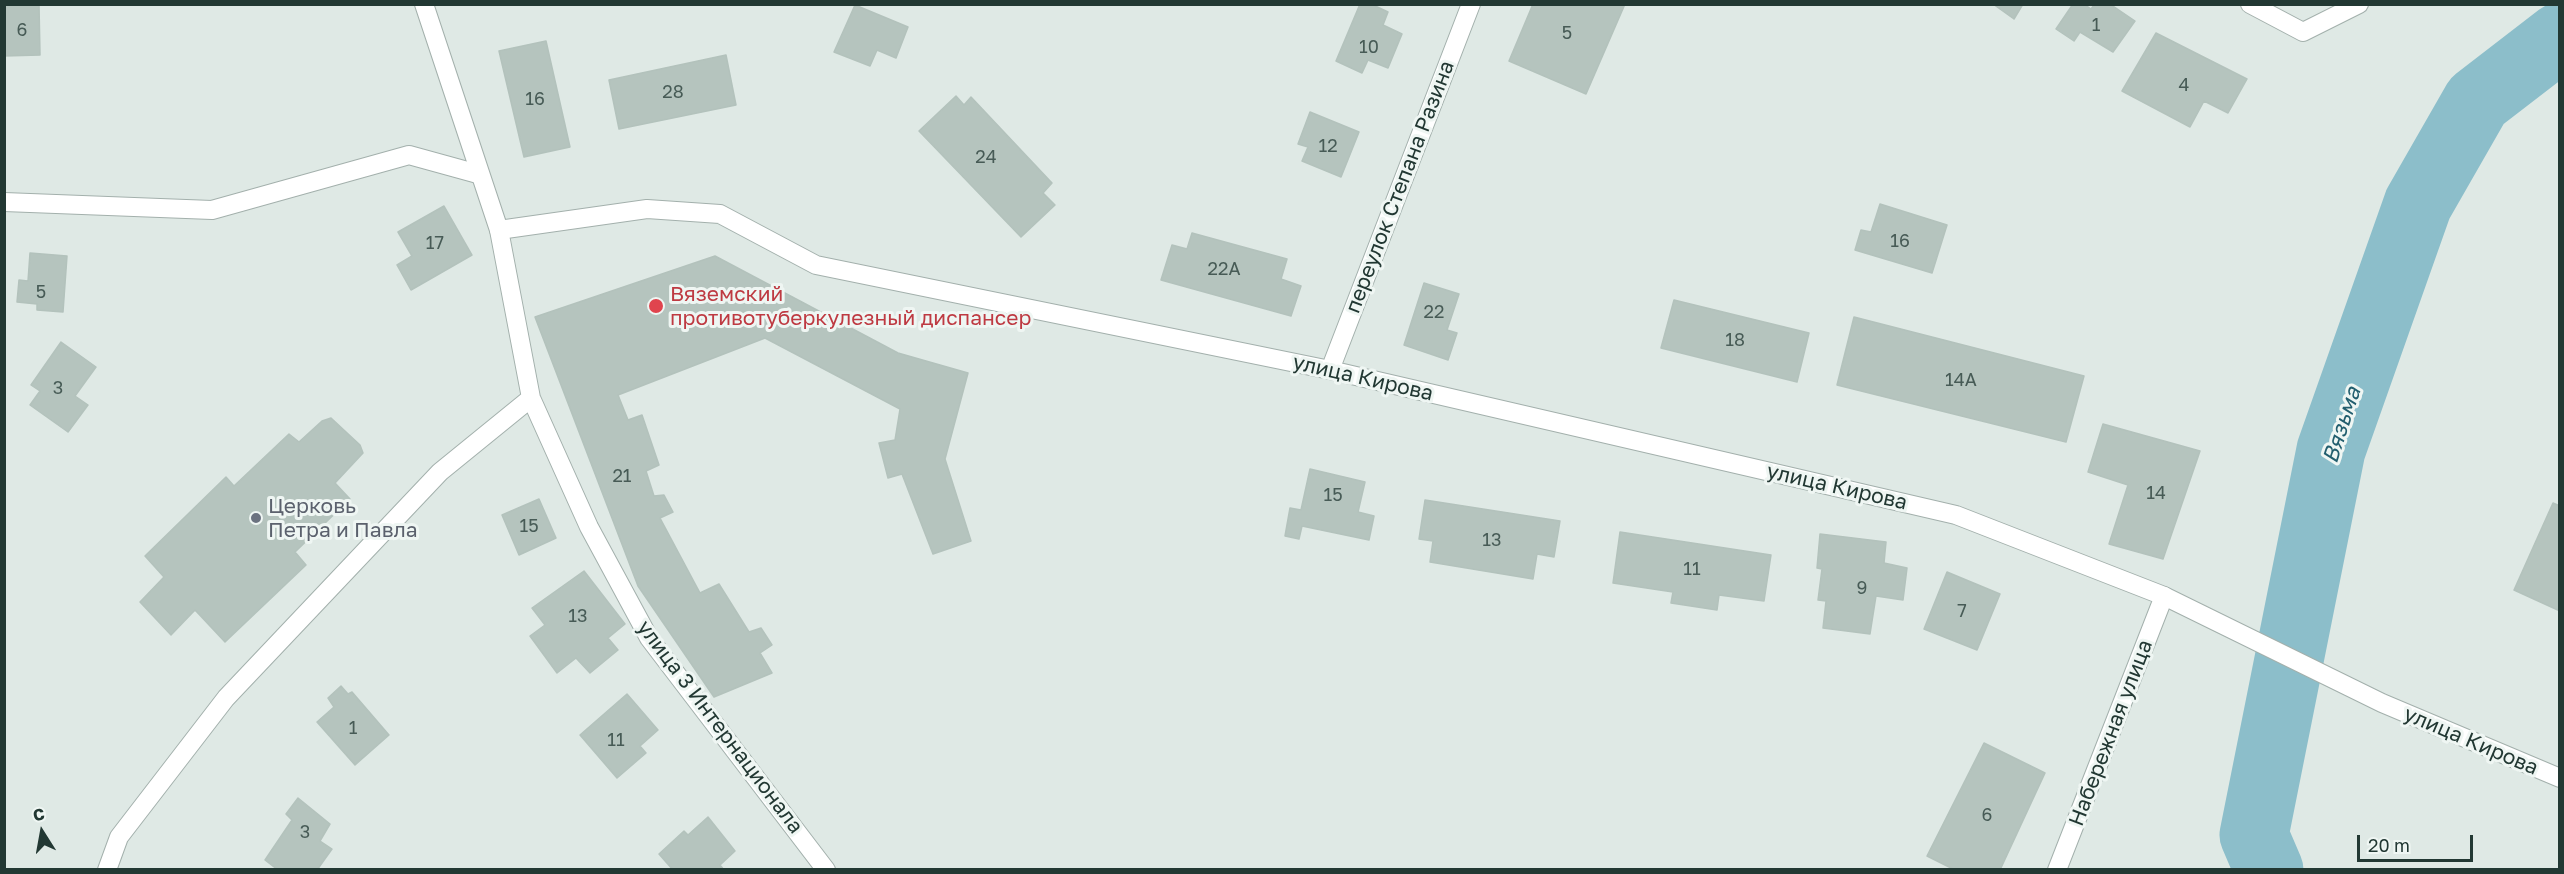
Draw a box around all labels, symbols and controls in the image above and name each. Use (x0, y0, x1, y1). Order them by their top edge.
house number: 1 (2092, 14, 2100, 36)
house number: 6 (17, 19, 27, 41)
house number: 5 (1562, 22, 1572, 44)
house number: 10 (1359, 36, 1379, 58)
street label: переулок Степана Разина (1340, 57, 1460, 317)
house number: 4 (2179, 74, 2189, 96)
house number: 28 (662, 81, 684, 103)
house number: 16 (525, 88, 545, 110)
house number: 12 (1318, 135, 1338, 157)
house number: 24 (975, 146, 997, 168)
house number: 16 (1890, 230, 1910, 252)
house number: 17 (426, 232, 444, 254)
house number: 22А (1208, 258, 1240, 280)
house number: 5 (36, 281, 46, 303)
place label: Вяземский противотуберкулезный диспансер (670, 281, 1031, 331)
marker: Вяземский противотуберкулезный диспансер (647, 297, 665, 315)
house number: 22 (1424, 301, 1444, 323)
house number: 18 (1725, 329, 1745, 351)
street label: улица Кирова (1290, 350, 1436, 406)
house number: 14А (1945, 369, 1977, 391)
house number: 3 (53, 377, 63, 399)
water label: Вязьма (2317, 384, 2367, 466)
street label: улица Кирова (1764, 459, 1910, 515)
house number: 21 (612, 465, 632, 487)
house number: 14 (2146, 482, 2166, 504)
house number: 15 (1323, 484, 1343, 506)
place label: Церковь Петра и Павла (268, 493, 418, 543)
marker: Церковь Петра и Павла (249, 511, 263, 525)
house number: 15 (519, 515, 539, 537)
house number: 13 (1482, 529, 1502, 551)
house number: 11 (1683, 558, 1701, 580)
house number: 9 (1857, 577, 1867, 599)
house number: 7 (1957, 600, 1967, 622)
house number: 13 (568, 605, 588, 627)
street label: улица 3 Интернационала (632, 616, 808, 838)
street label: Набережная улица (2064, 636, 2158, 830)
street label: улица Кирова (2400, 701, 2542, 781)
house number: 1 (349, 717, 357, 739)
house number: 11 (607, 729, 625, 751)
north arrow (12, 802, 72, 862)
text: С (31, 803, 46, 825)
house number: 6 (1982, 804, 1992, 826)
house number: 3 (300, 821, 310, 843)
scale bar (2360, 823, 2476, 861)
text: 20 m (2368, 834, 2410, 856)

